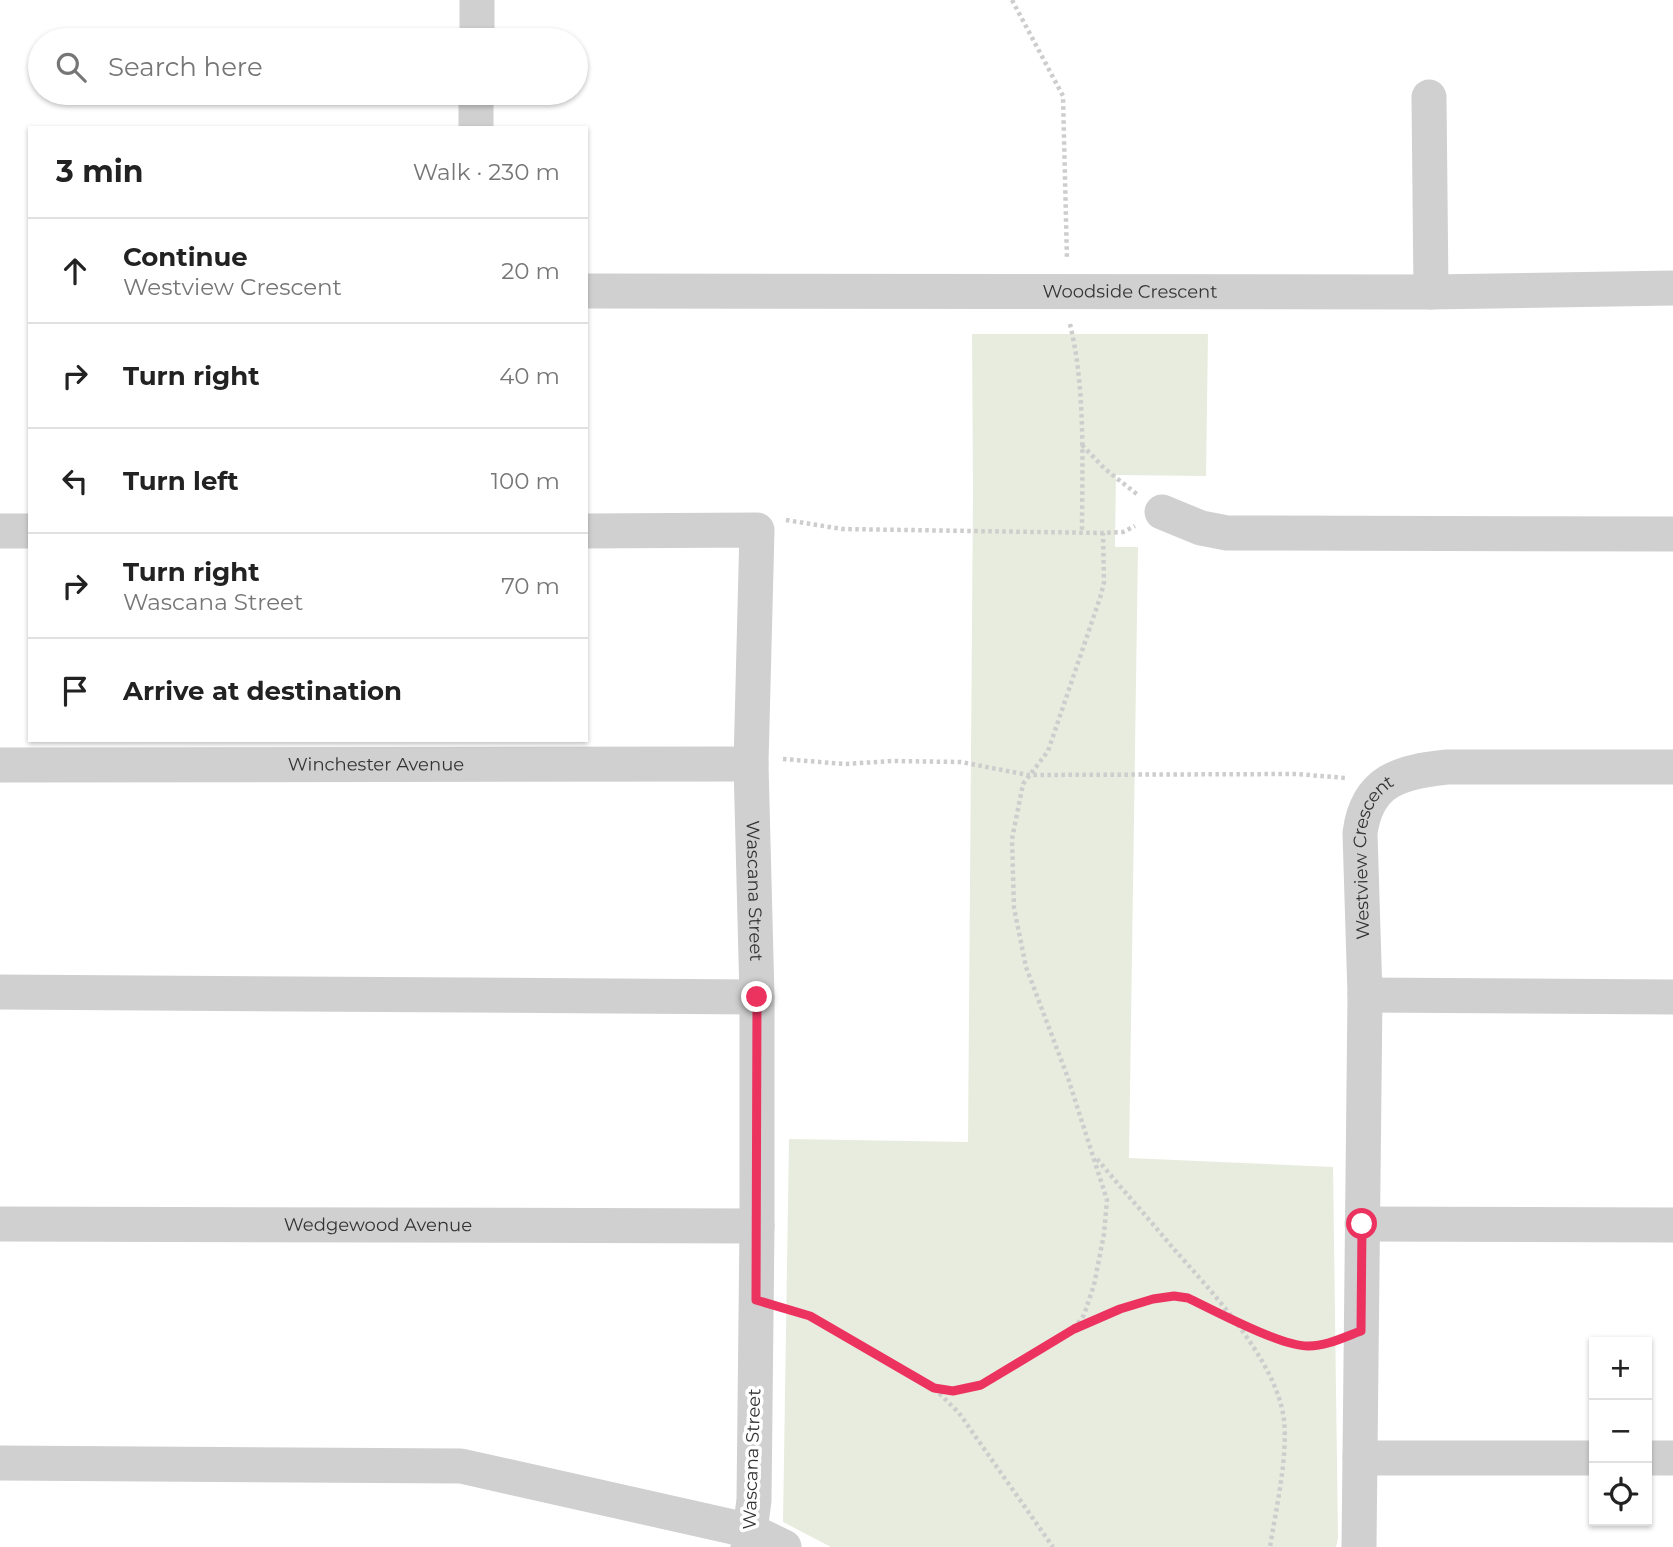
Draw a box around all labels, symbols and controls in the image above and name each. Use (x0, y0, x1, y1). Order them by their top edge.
search box (28, 28, 588, 105)
icon: search (52, 48, 90, 86)
text: Search here (108, 51, 263, 83)
text: 3 min (56, 153, 143, 190)
text: Walk · 230 m (413, 158, 560, 186)
text: Continue (123, 241, 248, 273)
icon: ahead (56, 252, 94, 290)
text: 20 m (501, 257, 560, 285)
text: Westview Crescent (123, 273, 342, 301)
street label: Woodside Crescent (1042, 281, 1218, 303)
icon: right (56, 357, 94, 395)
text: Turn right (123, 360, 259, 392)
text: 40 m (499, 362, 560, 390)
icon: left (56, 462, 94, 500)
text: Turn left (123, 465, 239, 497)
text: 100 m (491, 467, 560, 495)
text: Turn right (123, 556, 259, 588)
icon: right (56, 567, 94, 605)
text: 70 m (501, 572, 560, 600)
text: Wascana Street (123, 588, 303, 616)
icon: arrive (56, 672, 94, 710)
text: Arrive at destination (123, 675, 402, 707)
street label: Winchester Avenue (288, 753, 464, 776)
street label: Westview Crescent (1349, 770, 1398, 940)
street label: Wascana Street (741, 820, 767, 962)
route end (741, 981, 772, 1012)
route start (1346, 1208, 1377, 1239)
street label: Wedgewood Avenue (284, 1214, 472, 1236)
map controls (1589, 1337, 1652, 1526)
button: + (1589, 1337, 1652, 1400)
street label: Wascana Street (739, 1388, 765, 1530)
button: − (1589, 1400, 1652, 1463)
button: locate (1589, 1463, 1652, 1526)

